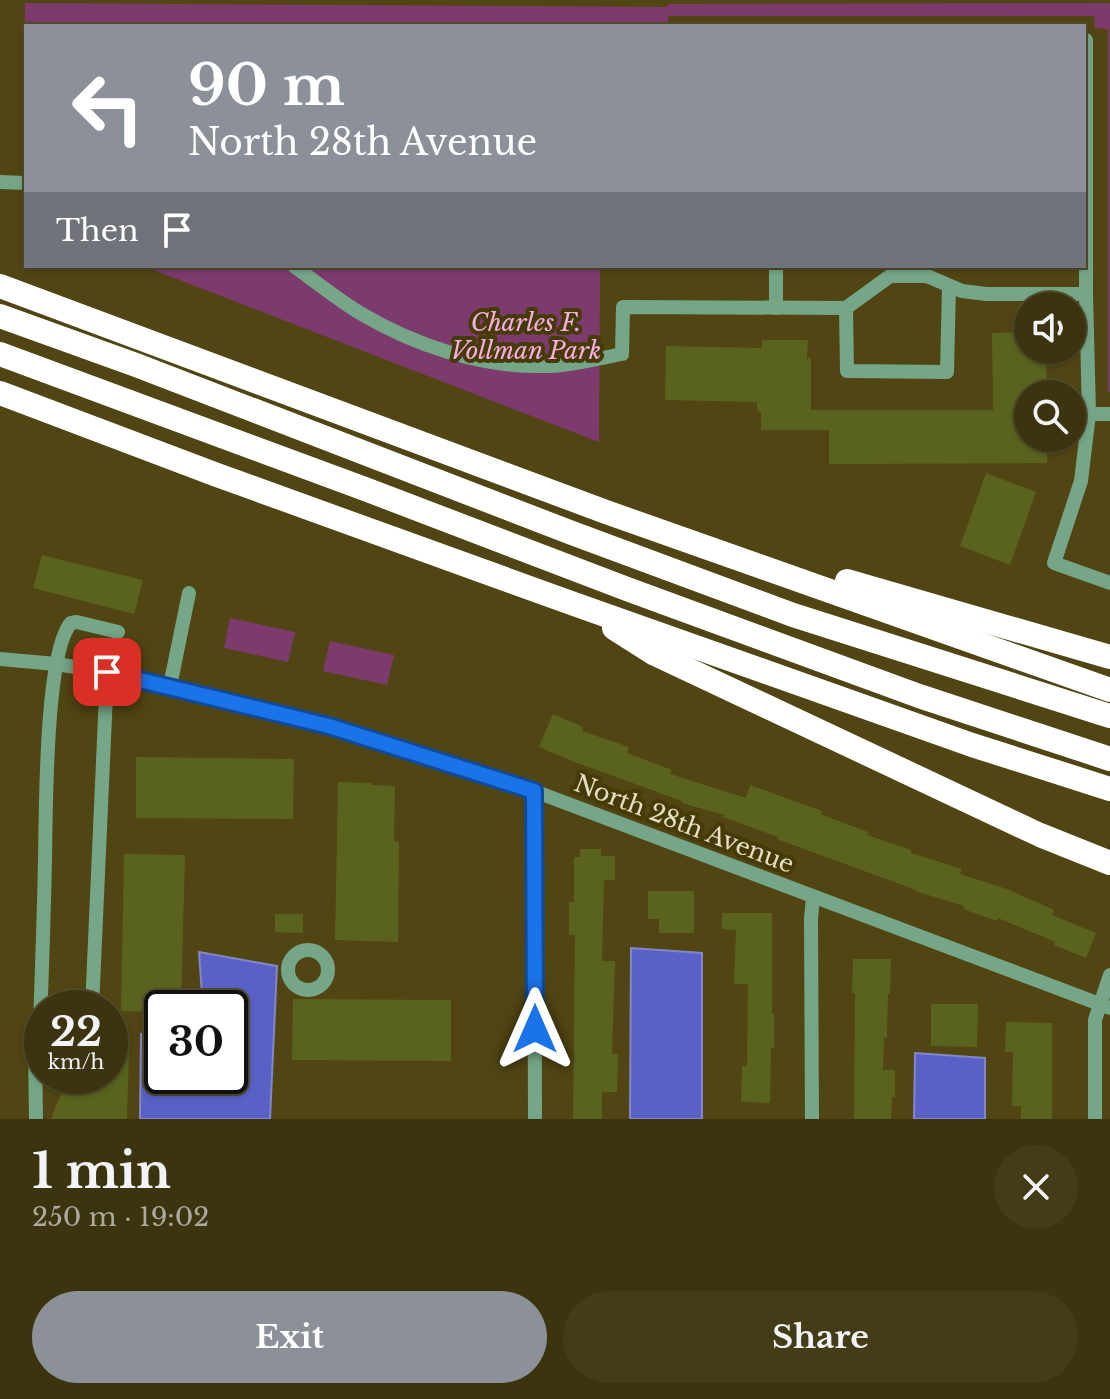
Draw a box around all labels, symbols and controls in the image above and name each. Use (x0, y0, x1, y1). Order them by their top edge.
text: 90 m (188, 51, 345, 120)
icon: left (56, 56, 160, 160)
text: North 28th Avenue (188, 120, 537, 165)
icon: arrive (155, 208, 199, 252)
text: Then (56, 212, 139, 249)
map controls (1014, 292, 1086, 452)
button: sound (1014, 292, 1086, 364)
park label: Charles F. Vollman Park (451, 308, 601, 365)
button: search (1014, 380, 1086, 452)
pin (73, 638, 141, 706)
icon: arrive (85, 650, 129, 694)
street label: North 28th Avenue (570, 768, 798, 879)
position arrow (493, 987, 577, 1071)
speed limit sign: 30 (144, 990, 248, 1094)
text: 22 (50, 1007, 102, 1057)
text: km/h (48, 1050, 104, 1074)
text: 1 min (32, 1141, 171, 1201)
button: close (994, 1145, 1078, 1229)
text: 250 m · 19:02 (32, 1201, 209, 1233)
button: Exit (32, 1291, 547, 1383)
button: Share (563, 1291, 1078, 1383)

